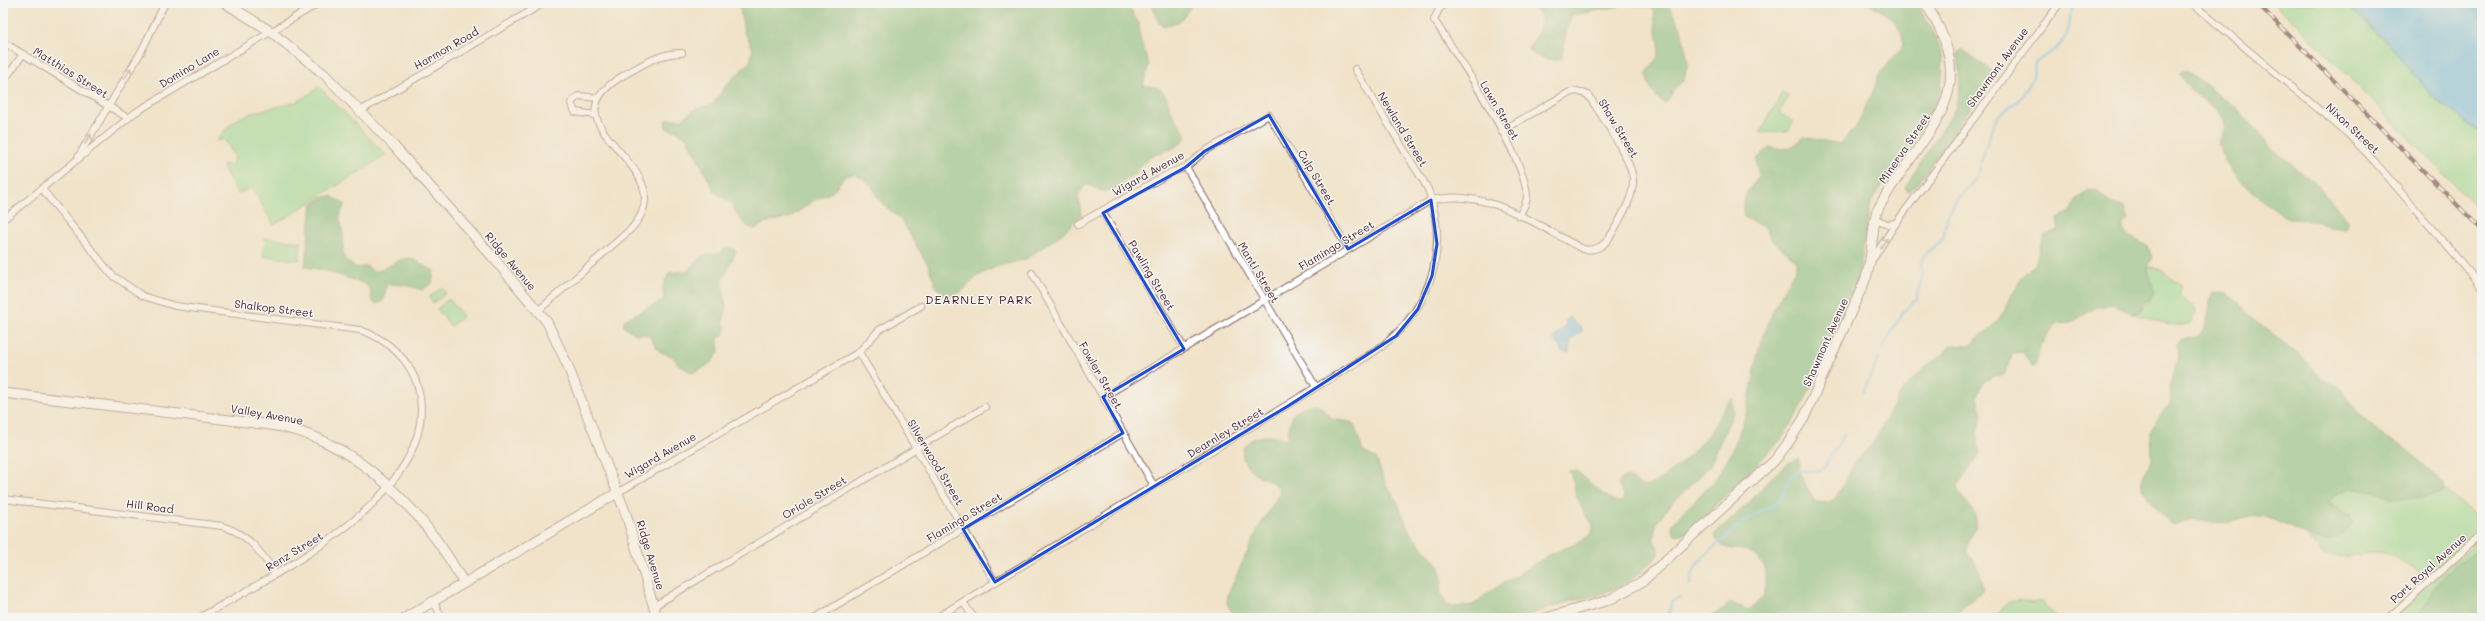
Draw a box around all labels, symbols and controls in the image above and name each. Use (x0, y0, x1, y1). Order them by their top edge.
street label: Harmon Road (411, 23, 481, 73)
street label: Shawmont Avenue (1963, 24, 2031, 110)
street label: Matthias Street (31, 43, 111, 101)
street label: Domino Lane (156, 43, 222, 91)
one-way arrow (124, 68, 132, 79)
street label: Lawn Street (1477, 78, 1523, 142)
street label: Newland Street (1375, 89, 1431, 169)
street label: Shaw Street (1595, 96, 1643, 160)
street label: Nixon Street (2323, 99, 2383, 157)
street label: Minerva Street (1875, 110, 1933, 186)
one-way arrow (85, 133, 93, 145)
street label: Wigard Avenue (1109, 147, 1187, 199)
street label: Culp Street (1295, 147, 1339, 208)
street label: Flamingo Street (1296, 216, 1377, 273)
street label: Ridge Avenue (482, 229, 540, 294)
street label: Pawling Street (1125, 237, 1179, 313)
one-way arrow (1880, 238, 1888, 249)
street label: Manti Street (1235, 239, 1283, 305)
district label: DEARNLEY PARK (925, 291, 1033, 307)
street label: Shawmont Avenue (1799, 295, 1851, 389)
street label: Shalkop Street (234, 296, 315, 320)
street label: Fowler Street (1076, 339, 1126, 411)
street label: Valley Avenue (229, 400, 305, 428)
street label: Dearnley Street (1184, 403, 1266, 461)
street label: Silverwood Street (904, 416, 968, 508)
street label: Wigard Avenue (621, 428, 699, 482)
street label: Oriole Street (779, 472, 849, 522)
street label: Flamingo Street (924, 488, 1005, 545)
street label: Hill Road (125, 496, 175, 516)
street label: Ridge Avenue (633, 518, 669, 592)
street label: Renz Street (262, 528, 326, 574)
street label: Port Royal Avenue (2387, 530, 2469, 606)

